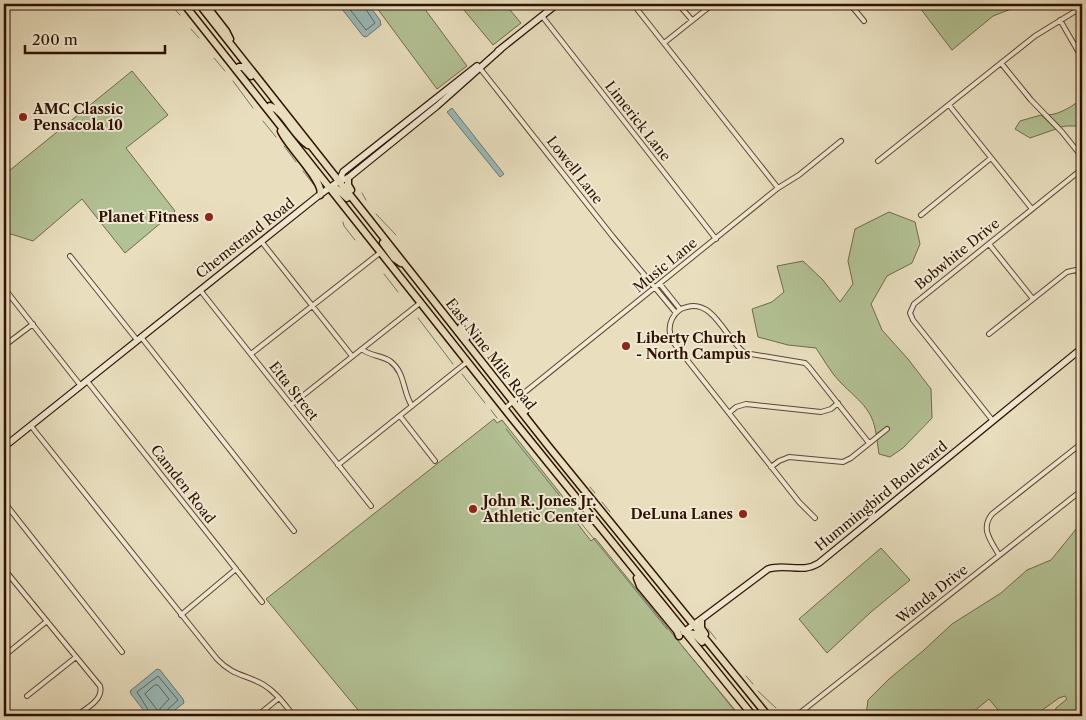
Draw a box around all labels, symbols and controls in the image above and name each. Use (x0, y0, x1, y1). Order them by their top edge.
scale bar (25, 22, 165, 54)
text: 200 m (32, 30, 78, 49)
street label: Limerick Lane (601, 77, 675, 165)
place label: AMC Classic Pensacola 10 (32, 100, 124, 134)
marker: AMC Classic Pensacola 10 (17, 111, 29, 123)
street label: Lowell Lane (543, 132, 607, 208)
street label: Chemstrand Road (192, 194, 298, 282)
place label: Planet Fitness (98, 208, 199, 226)
marker: Planet Fitness (203, 211, 215, 223)
street label: Bobwhite Drive (911, 214, 1003, 294)
street label: Music Lane (629, 234, 701, 296)
street label: East Nine Mile Road (442, 295, 540, 414)
place label: Liberty Church - North Campus (636, 329, 750, 363)
marker: Liberty Church - North Campus (620, 340, 632, 352)
street label: Etta Street (265, 358, 323, 424)
street label: Hummingbird Boulevard (811, 437, 951, 555)
street label: Camden Road (147, 441, 220, 527)
place label: John R. Jones Jr. Athletic Center (480, 492, 597, 526)
marker: John R. Jones Jr. Athletic Center (467, 503, 479, 515)
place label: DeLuna Lanes (630, 505, 733, 523)
marker: DeLuna Lanes (737, 508, 749, 520)
street label: Wanda Drive (892, 560, 972, 628)

